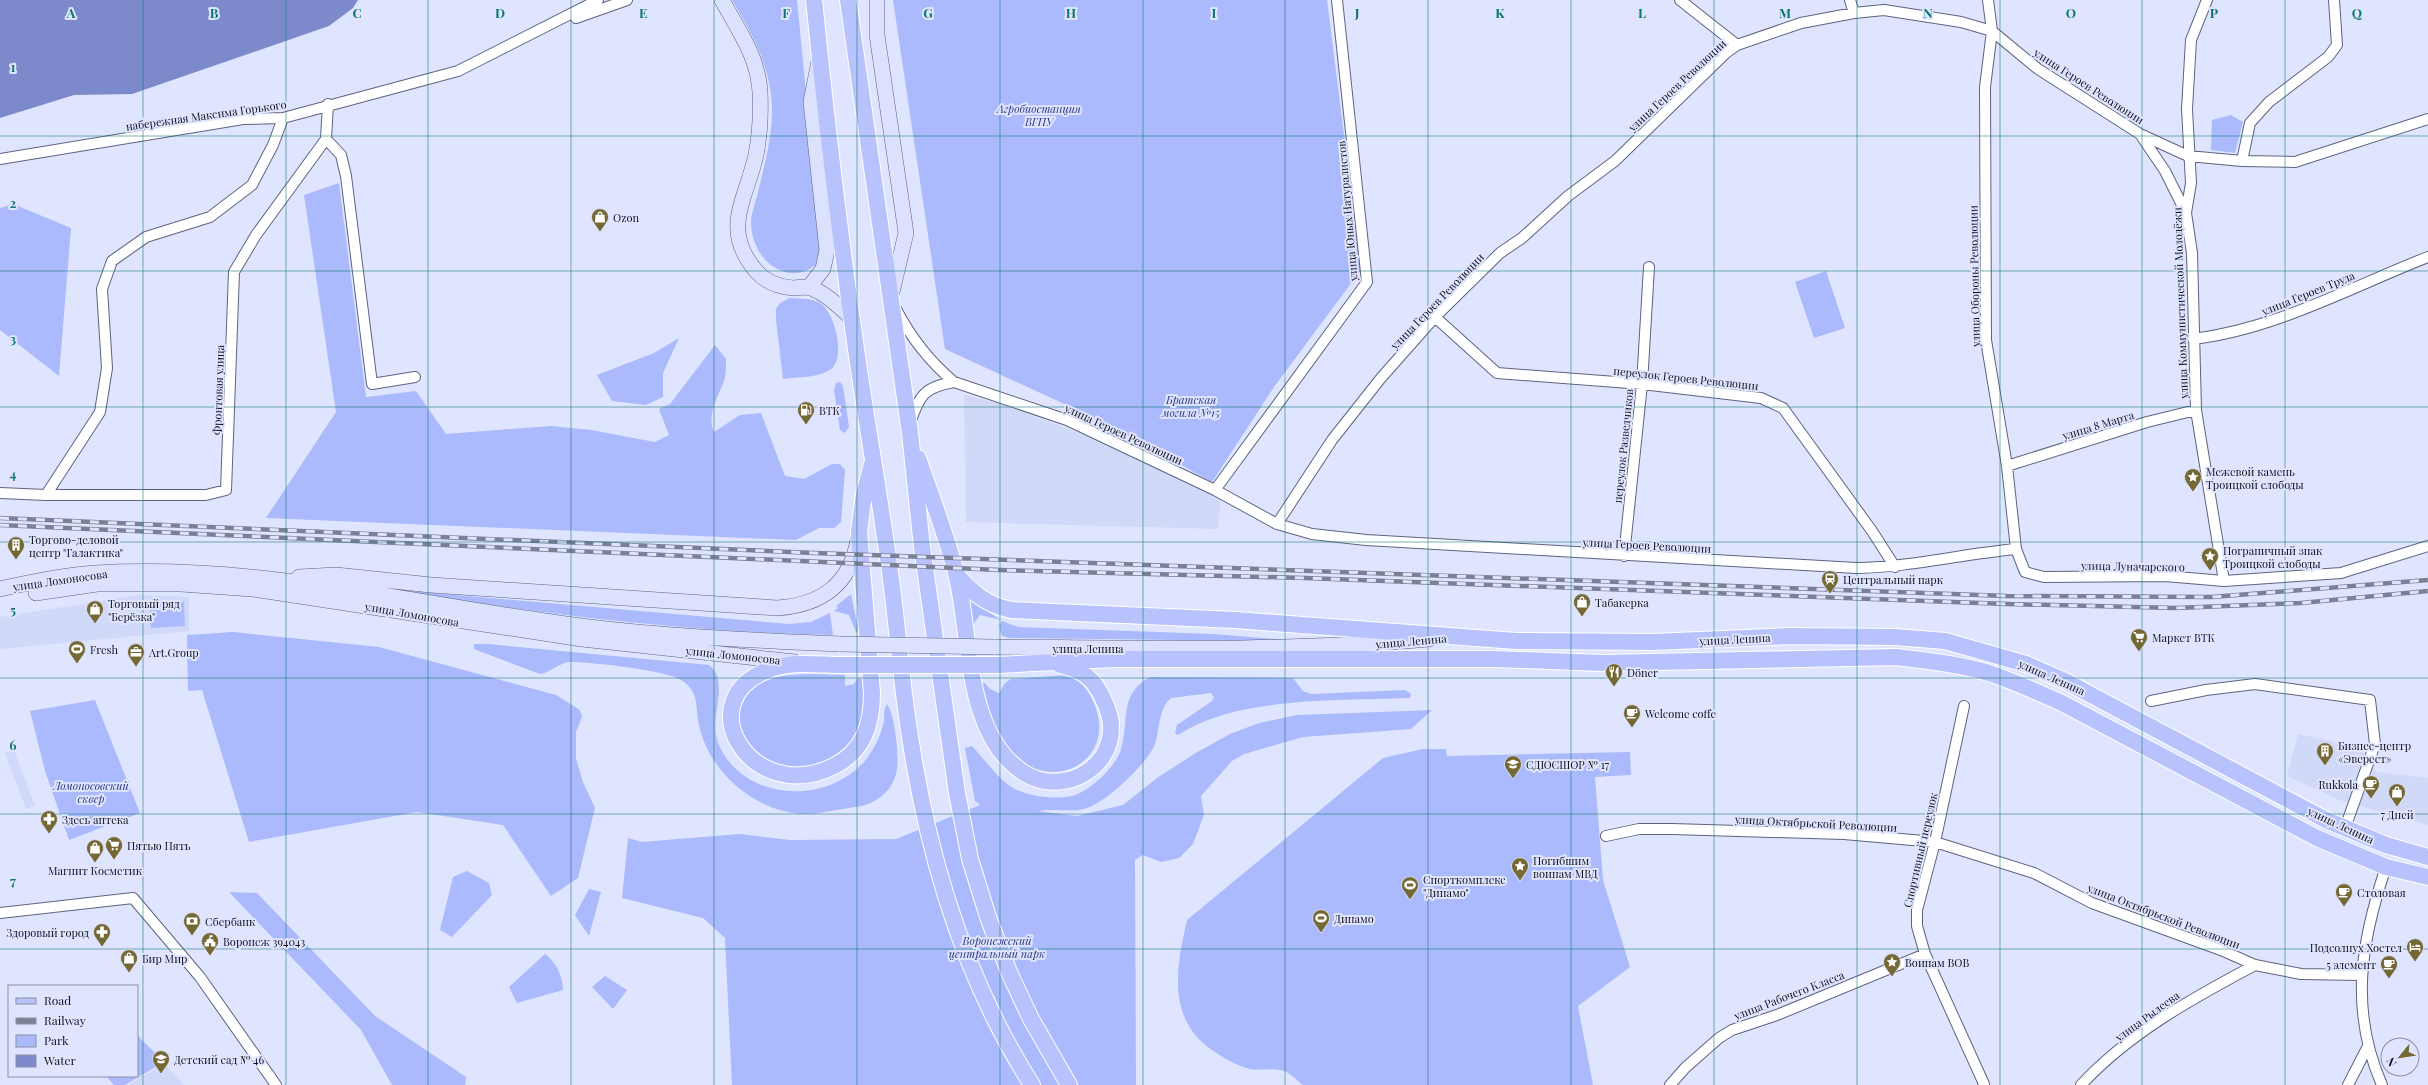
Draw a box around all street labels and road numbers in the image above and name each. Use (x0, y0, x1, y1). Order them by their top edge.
street label: улица Героев Революции (1624, 36, 1729, 135)
street label: улица Героев Революции (2030, 44, 2147, 127)
street label: набережная Максима Горького (125, 96, 287, 134)
street label: улица Юных Натуралистов (1333, 140, 1361, 283)
street label: улица Обороны Революции (1965, 205, 1983, 348)
street label: улица Коммунистической Молодёжи (2169, 207, 2191, 400)
street label: улица Героев Революции (1386, 249, 1487, 353)
street label: улица Героев Труда (2258, 267, 2357, 319)
street label: Фронтовая улица (209, 344, 227, 435)
street label: переулок Героев Революции (1613, 363, 1759, 393)
street label: переулок Разведчиков (1610, 388, 1636, 504)
street label: улица Героев Революции (1062, 400, 1186, 468)
street label: улица 8 Марта (2060, 407, 2136, 443)
street label: улица Героев Революции (1581, 534, 1712, 556)
street label: улица Луначарского (2080, 558, 2185, 574)
street label: улица Ломоносова (11, 566, 109, 594)
street label: улица Ломоносова (363, 598, 461, 630)
street label: улица Ленина (1374, 630, 1448, 652)
street label: улица Ленина (1698, 630, 1771, 648)
street label: улица Ленина (1051, 641, 1124, 656)
street label: улица Ломоносова (684, 642, 782, 667)
street label: улица Ленина (2016, 655, 2088, 699)
street label: Спортивный переулок (1899, 790, 1941, 909)
street label: улица Ленина (2305, 803, 2377, 847)
street label: улица Октябрьской Революции (1733, 811, 1898, 835)
street label: улица Октябрьской Революции (2085, 880, 2243, 952)
street label: улица Рабочего Класса (1731, 967, 1847, 1023)
street label: улица Рылеева (2111, 987, 2183, 1045)

